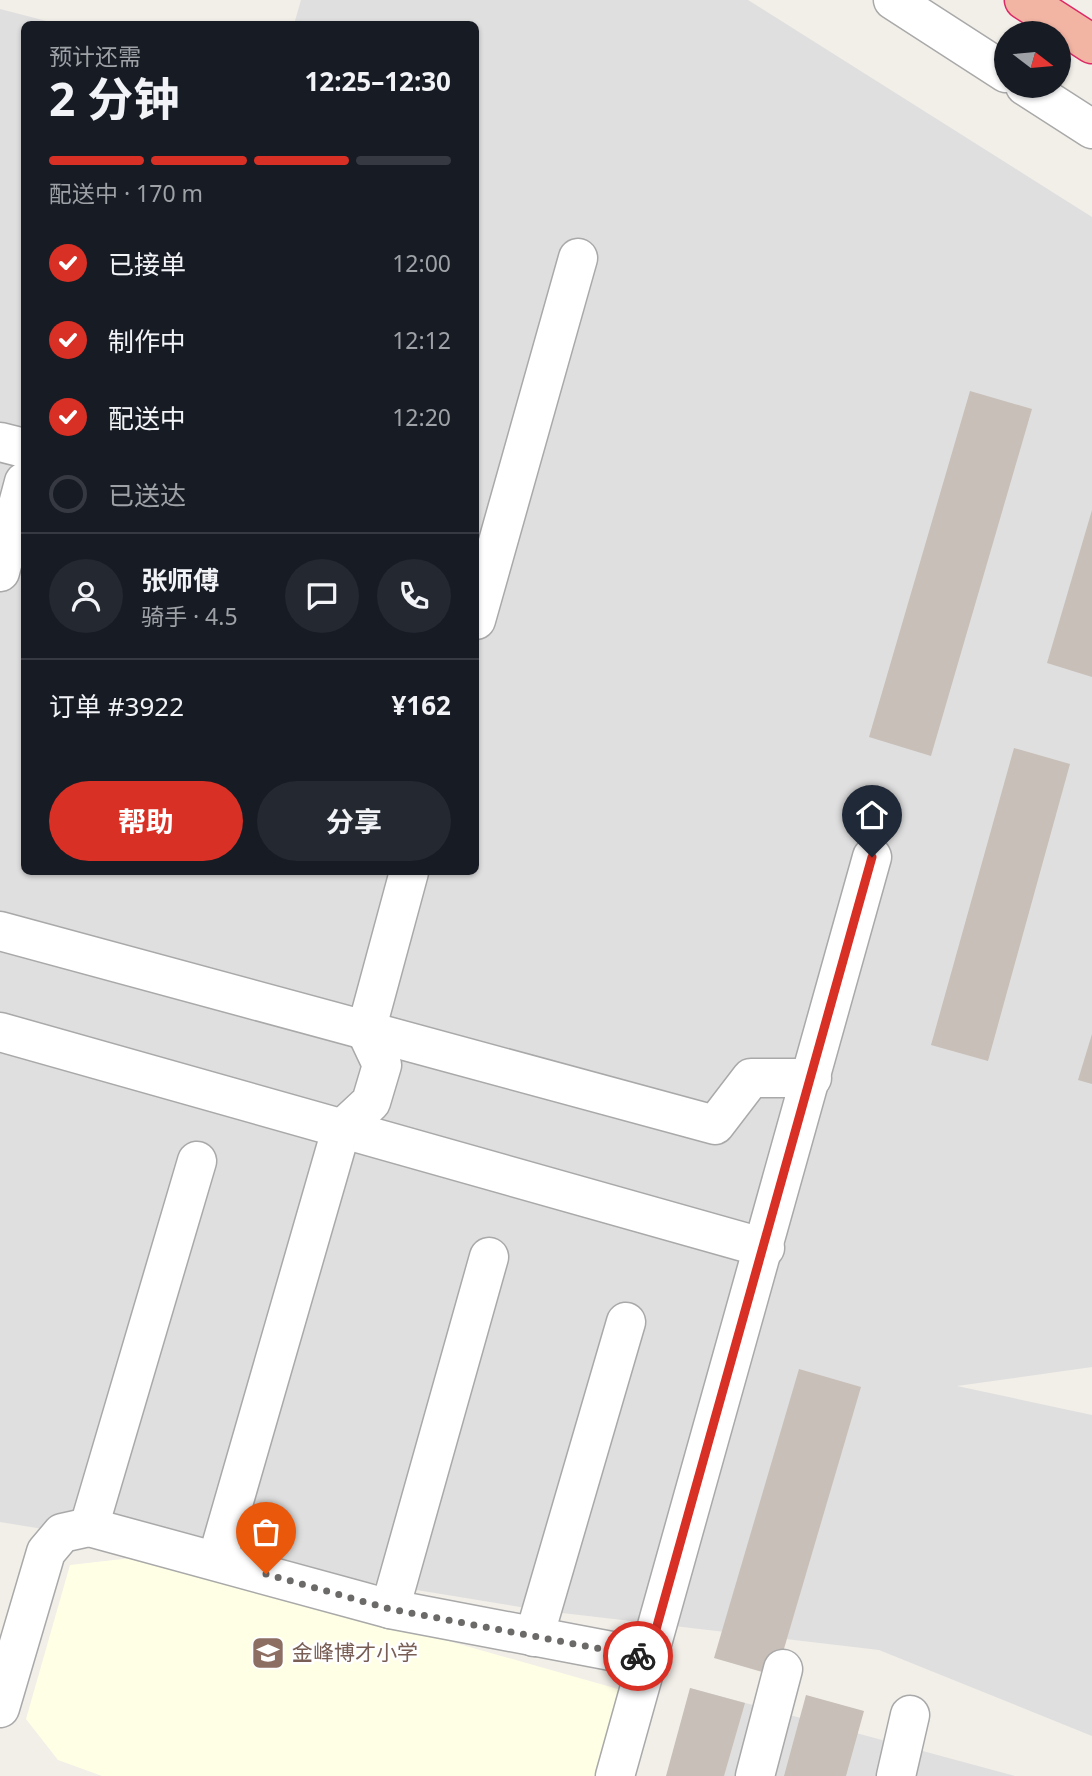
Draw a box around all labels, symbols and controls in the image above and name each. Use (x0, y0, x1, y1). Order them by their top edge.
north arrow (994, 21, 1071, 98)
map controls (994, 21, 1071, 98)
text: 预计还需 (49, 40, 141, 72)
text: 12:25–12:30 (304, 63, 451, 99)
text: 2 分钟 (49, 67, 179, 129)
text: 配送中 · 170 m (49, 177, 203, 209)
icon: check (49, 244, 87, 282)
text: 已接单 (108, 246, 186, 282)
text: 12:00 (392, 247, 451, 279)
icon: check (49, 321, 87, 359)
text: 制作中 (108, 323, 186, 359)
text: 12:12 (392, 324, 451, 356)
icon: check (49, 398, 87, 436)
text: 配送中 (108, 400, 186, 436)
text: 12:20 (392, 401, 451, 433)
text: 已送达 (108, 477, 186, 513)
button: person (49, 559, 123, 633)
button: chat (285, 559, 359, 633)
button: phone (377, 559, 451, 633)
text: 张师傅 (141, 562, 219, 598)
text: 骑手 · 4.5 (141, 600, 238, 632)
text: ¥162 (392, 687, 451, 723)
text: 订单 #3922 (49, 688, 184, 724)
button: 帮助 (49, 781, 243, 861)
button: 分享 (257, 781, 451, 861)
pin (842, 785, 902, 857)
icon: home (853, 796, 891, 834)
pin (236, 1502, 296, 1574)
icon: bag (247, 1513, 285, 1551)
courier (603, 1621, 673, 1691)
school or university icon: 金峰博才小学 (249, 1634, 287, 1672)
icon: bike (619, 1637, 657, 1675)
place label: 金峰博才小学 (292, 1638, 418, 1666)

